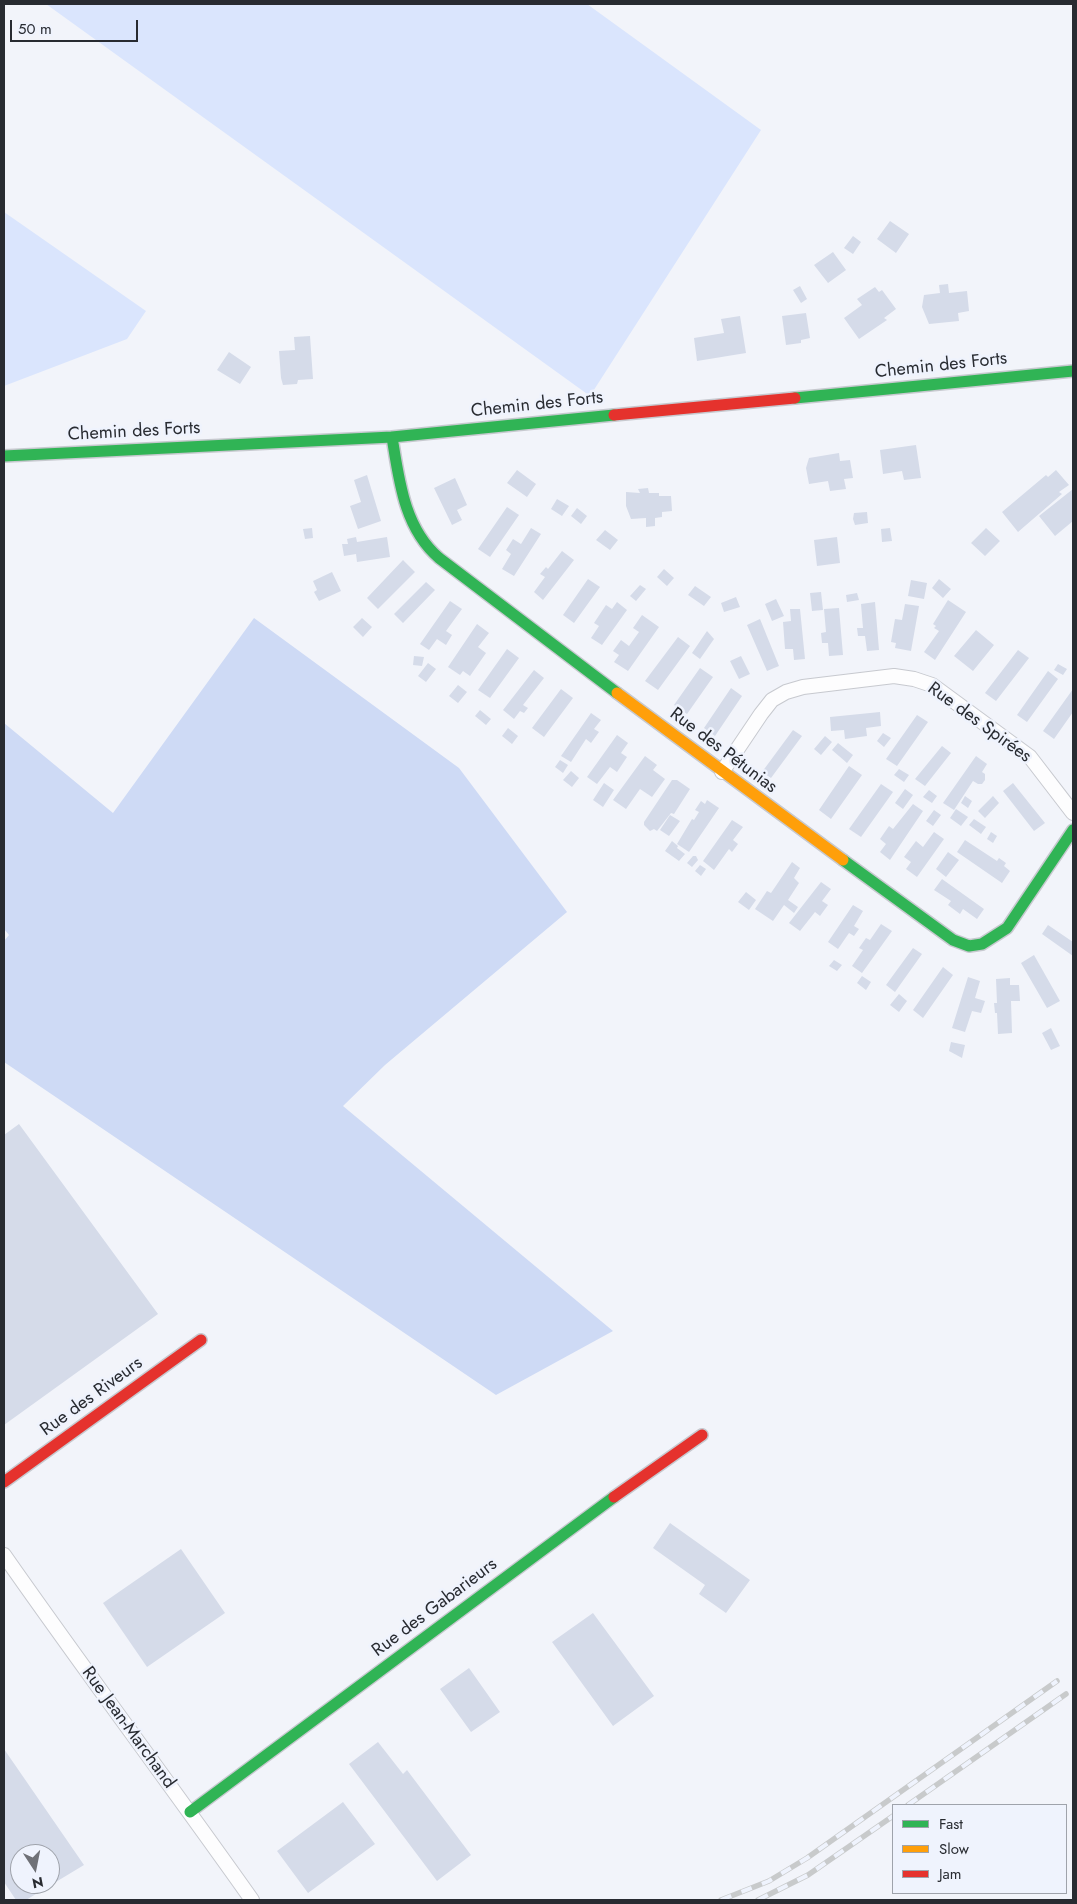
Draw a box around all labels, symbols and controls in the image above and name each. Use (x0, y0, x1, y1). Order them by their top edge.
scale bar (12, 10, 140, 42)
text: 50 m (18, 18, 52, 40)
street label: Chemin des Forts (874, 348, 1008, 384)
street label: Chemin des Forts (470, 387, 604, 423)
street label: Chemin des Forts (67, 418, 201, 446)
street label: Rue des Spirées (923, 678, 1035, 768)
street label: Rue des Pétunias (665, 704, 781, 798)
street label: Rue des Riveurs (37, 1353, 147, 1441)
street label: Rue des Gabarieurs (368, 1554, 502, 1662)
street label: Rue Jean-Marchand (77, 1663, 179, 1793)
legend (892, 1804, 1067, 1894)
text: Fast (939, 1813, 963, 1835)
text: Slow (939, 1838, 969, 1860)
north arrow (10, 1844, 60, 1894)
text: Jam (939, 1863, 962, 1885)
text: N (30, 1872, 45, 1894)

